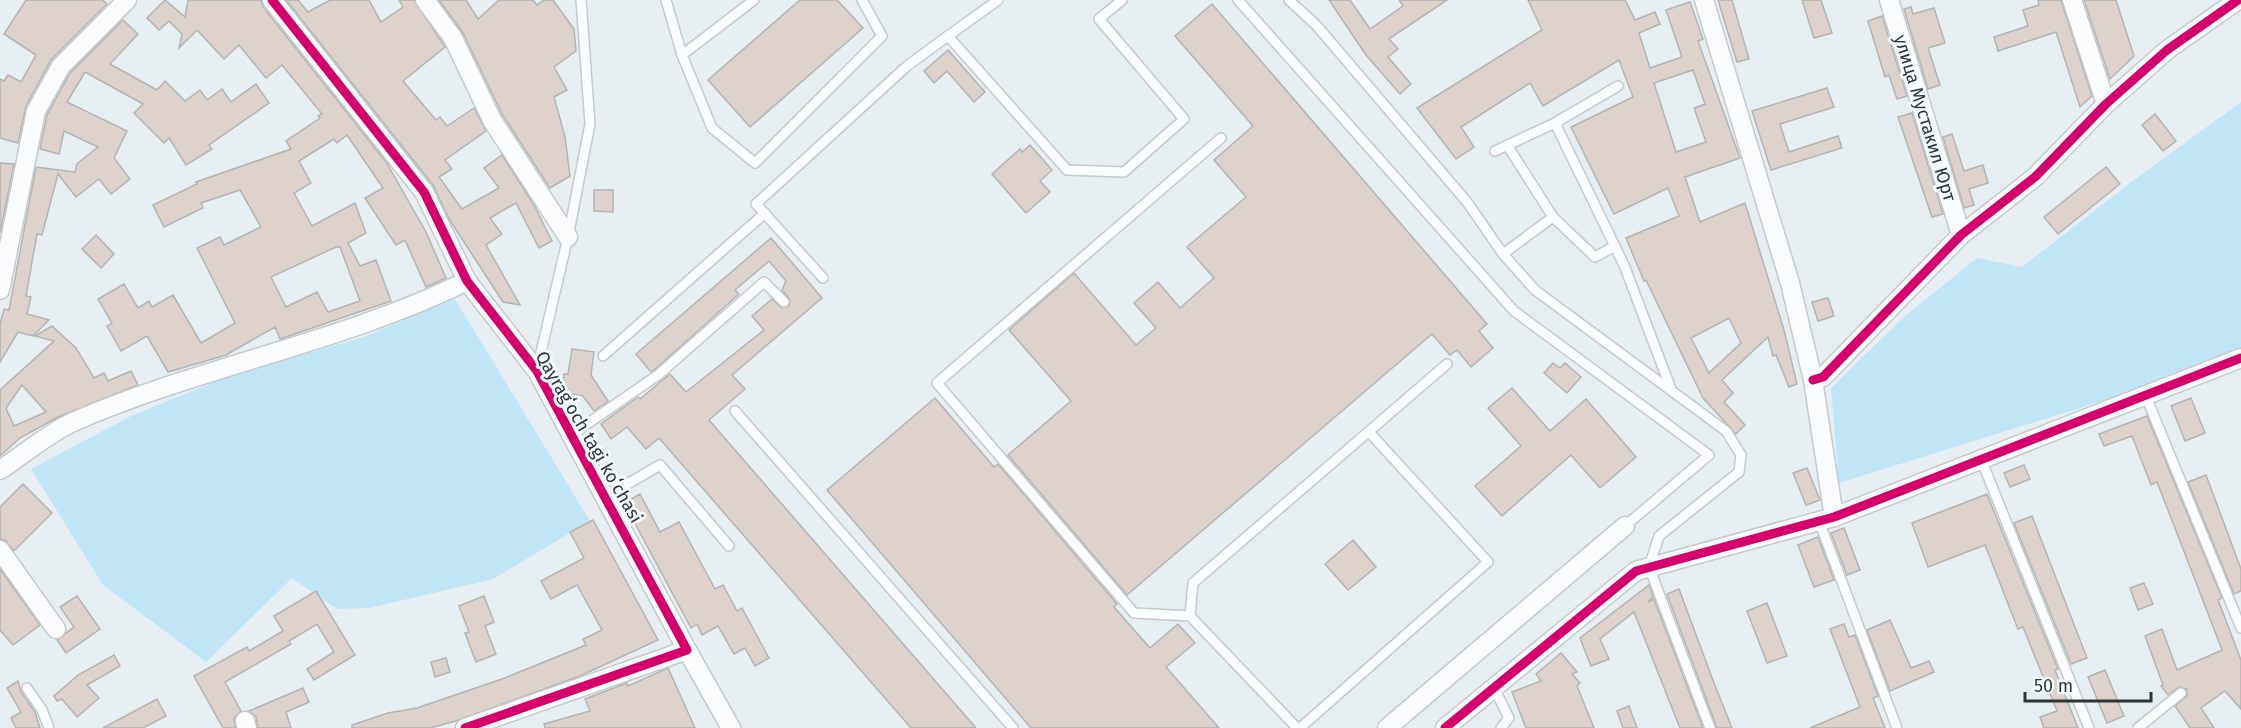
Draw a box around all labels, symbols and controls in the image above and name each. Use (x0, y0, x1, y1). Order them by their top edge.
street label: улица Мустакил Юрт (1889, 32, 1961, 205)
street label: Qayragʻoch tagi koʻchasi (531, 347, 647, 527)
scale bar (2025, 665, 2151, 703)
text: 50 m (2034, 675, 2073, 697)

